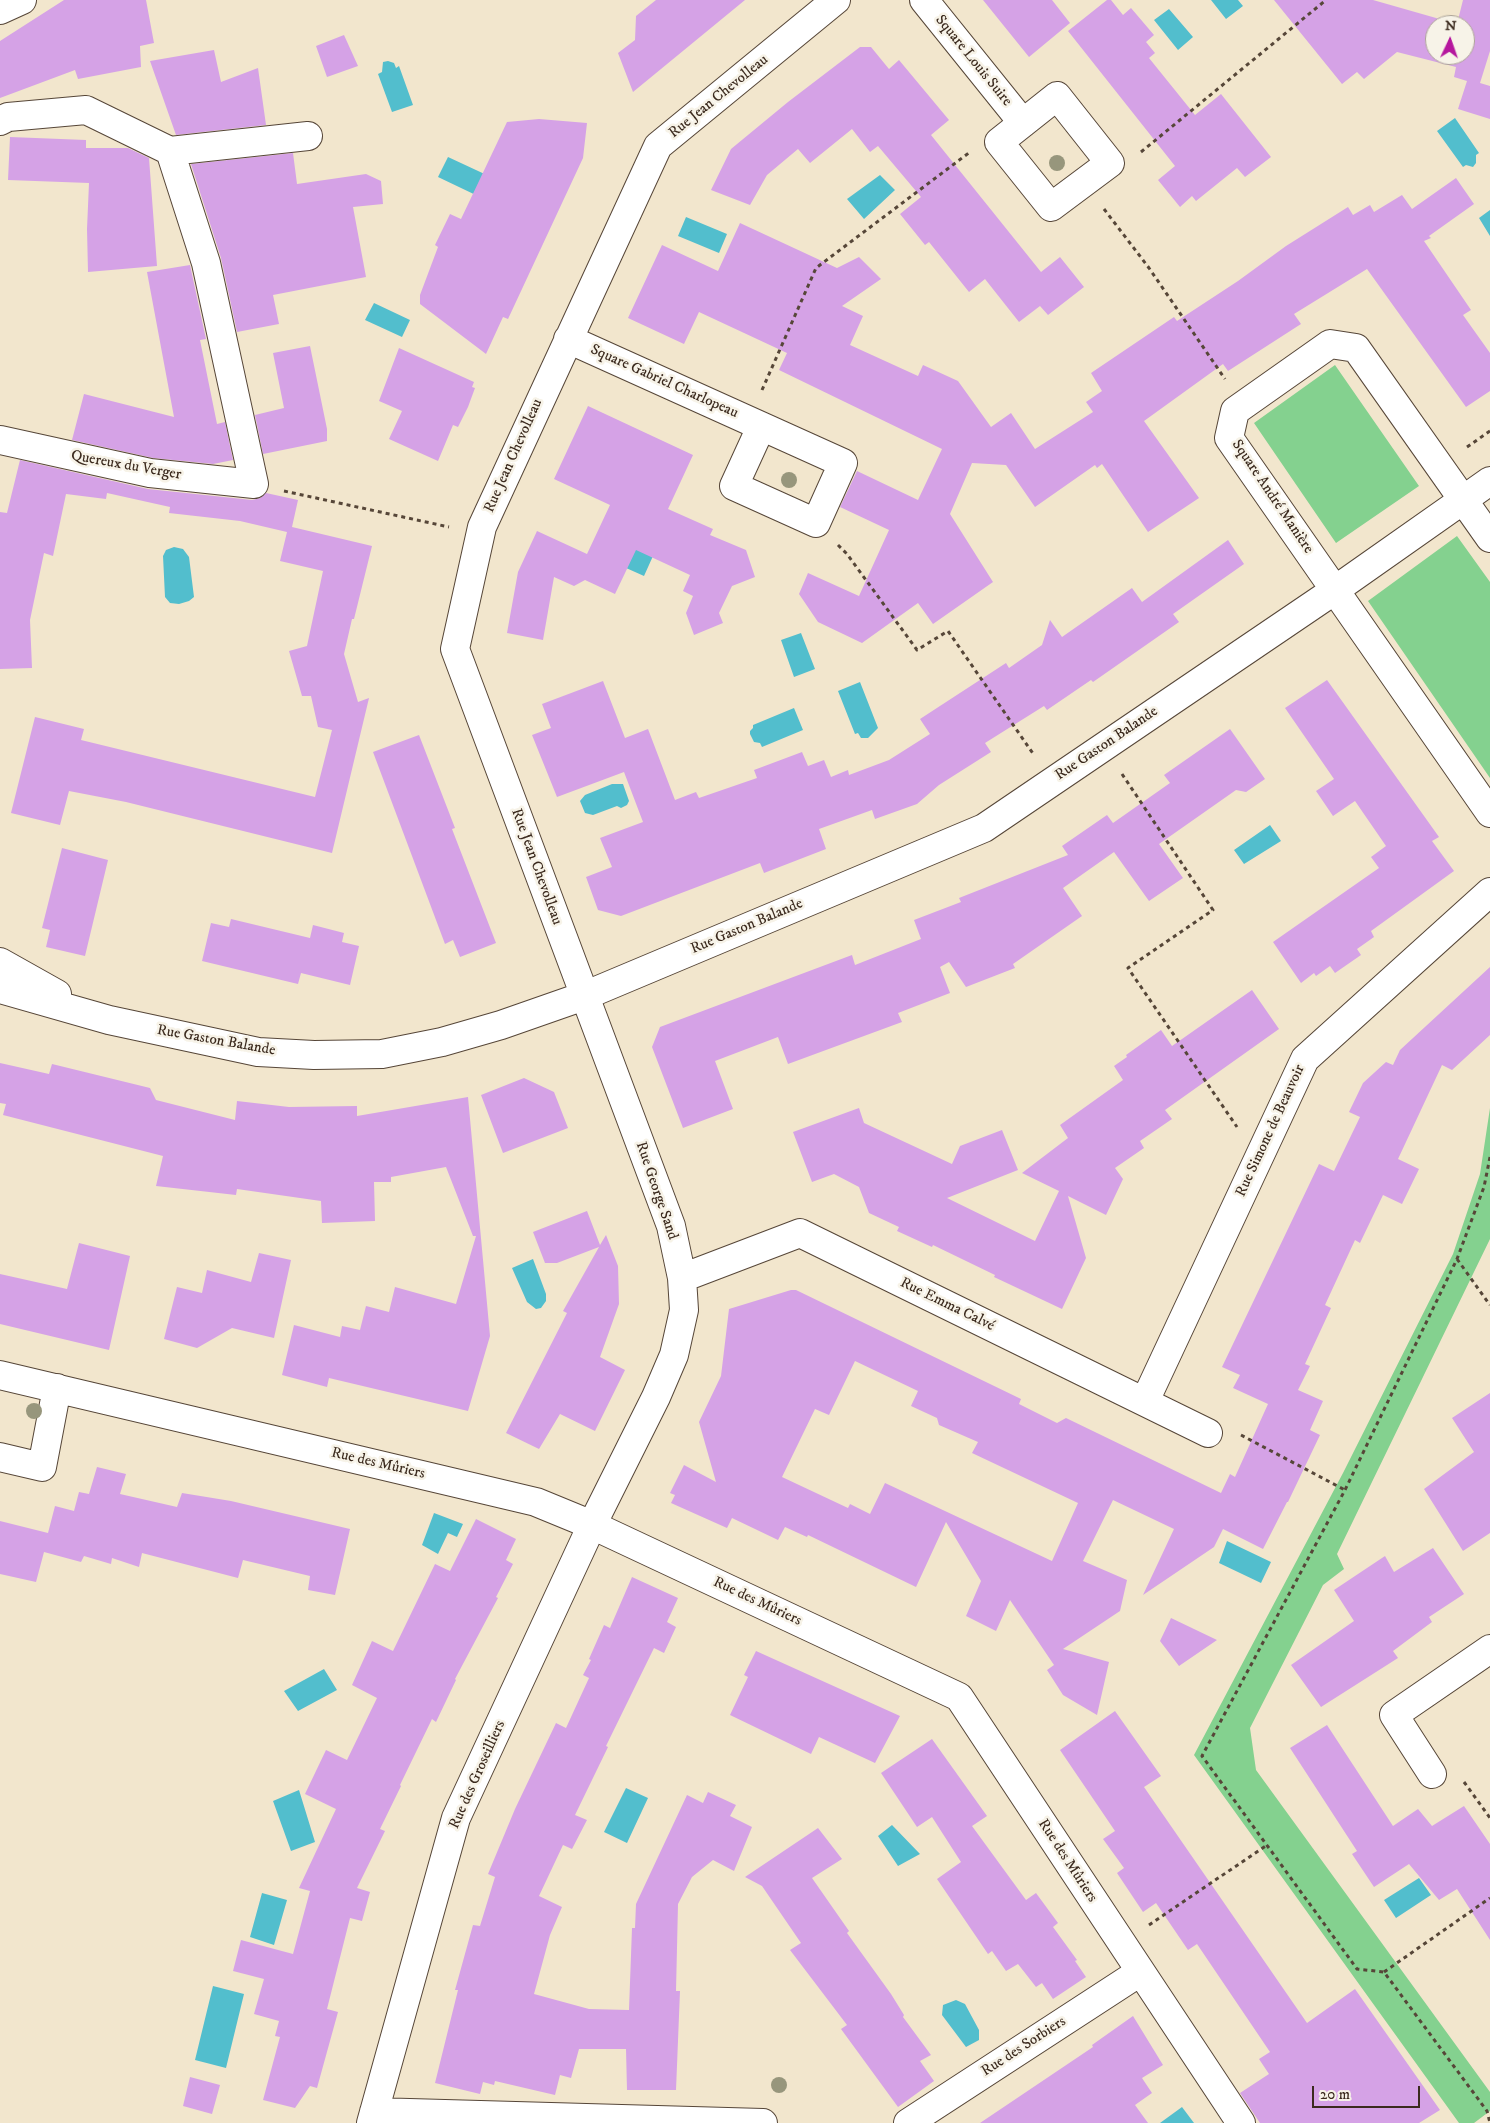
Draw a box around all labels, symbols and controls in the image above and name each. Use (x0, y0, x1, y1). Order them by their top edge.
street label: Square Louis Suire (931, 12, 1015, 110)
north arrow (1425, 15, 1475, 65)
text: N (1445, 17, 1457, 35)
street label: Rue Jean Chevolleau (666, 51, 772, 143)
street label: Square Gabriel Charlopeau (587, 341, 741, 423)
street label: Rue Jean Chevolleau (481, 396, 547, 516)
street label: Square André Manière (1227, 437, 1317, 557)
street label: Quereux du Verger (69, 447, 183, 485)
street label: Rue Gaston Balande (1052, 703, 1162, 785)
street label: Rue Jean Chevolleau (507, 806, 565, 928)
street label: Rue Gaston Balande (688, 895, 806, 959)
street label: Rue Gaston Balande (155, 1022, 277, 1060)
street label: Rue Simone de Beauvoir (1232, 1062, 1310, 1200)
street label: Rue George Sand (631, 1140, 681, 1242)
street label: Rue Emma Calvé (897, 1274, 997, 1336)
street label: Rue des Mûriers (329, 1444, 427, 1484)
street label: Rue des Mûriers (710, 1574, 804, 1630)
street label: Rue des Groseilliers (446, 1718, 510, 1832)
street label: Rue des Mûriers (1033, 1816, 1101, 1906)
street label: Rue des Sorbiers (978, 2013, 1070, 2081)
scale bar (1315, 2076, 1422, 2108)
text: 20 m (1320, 2085, 1350, 2104)

